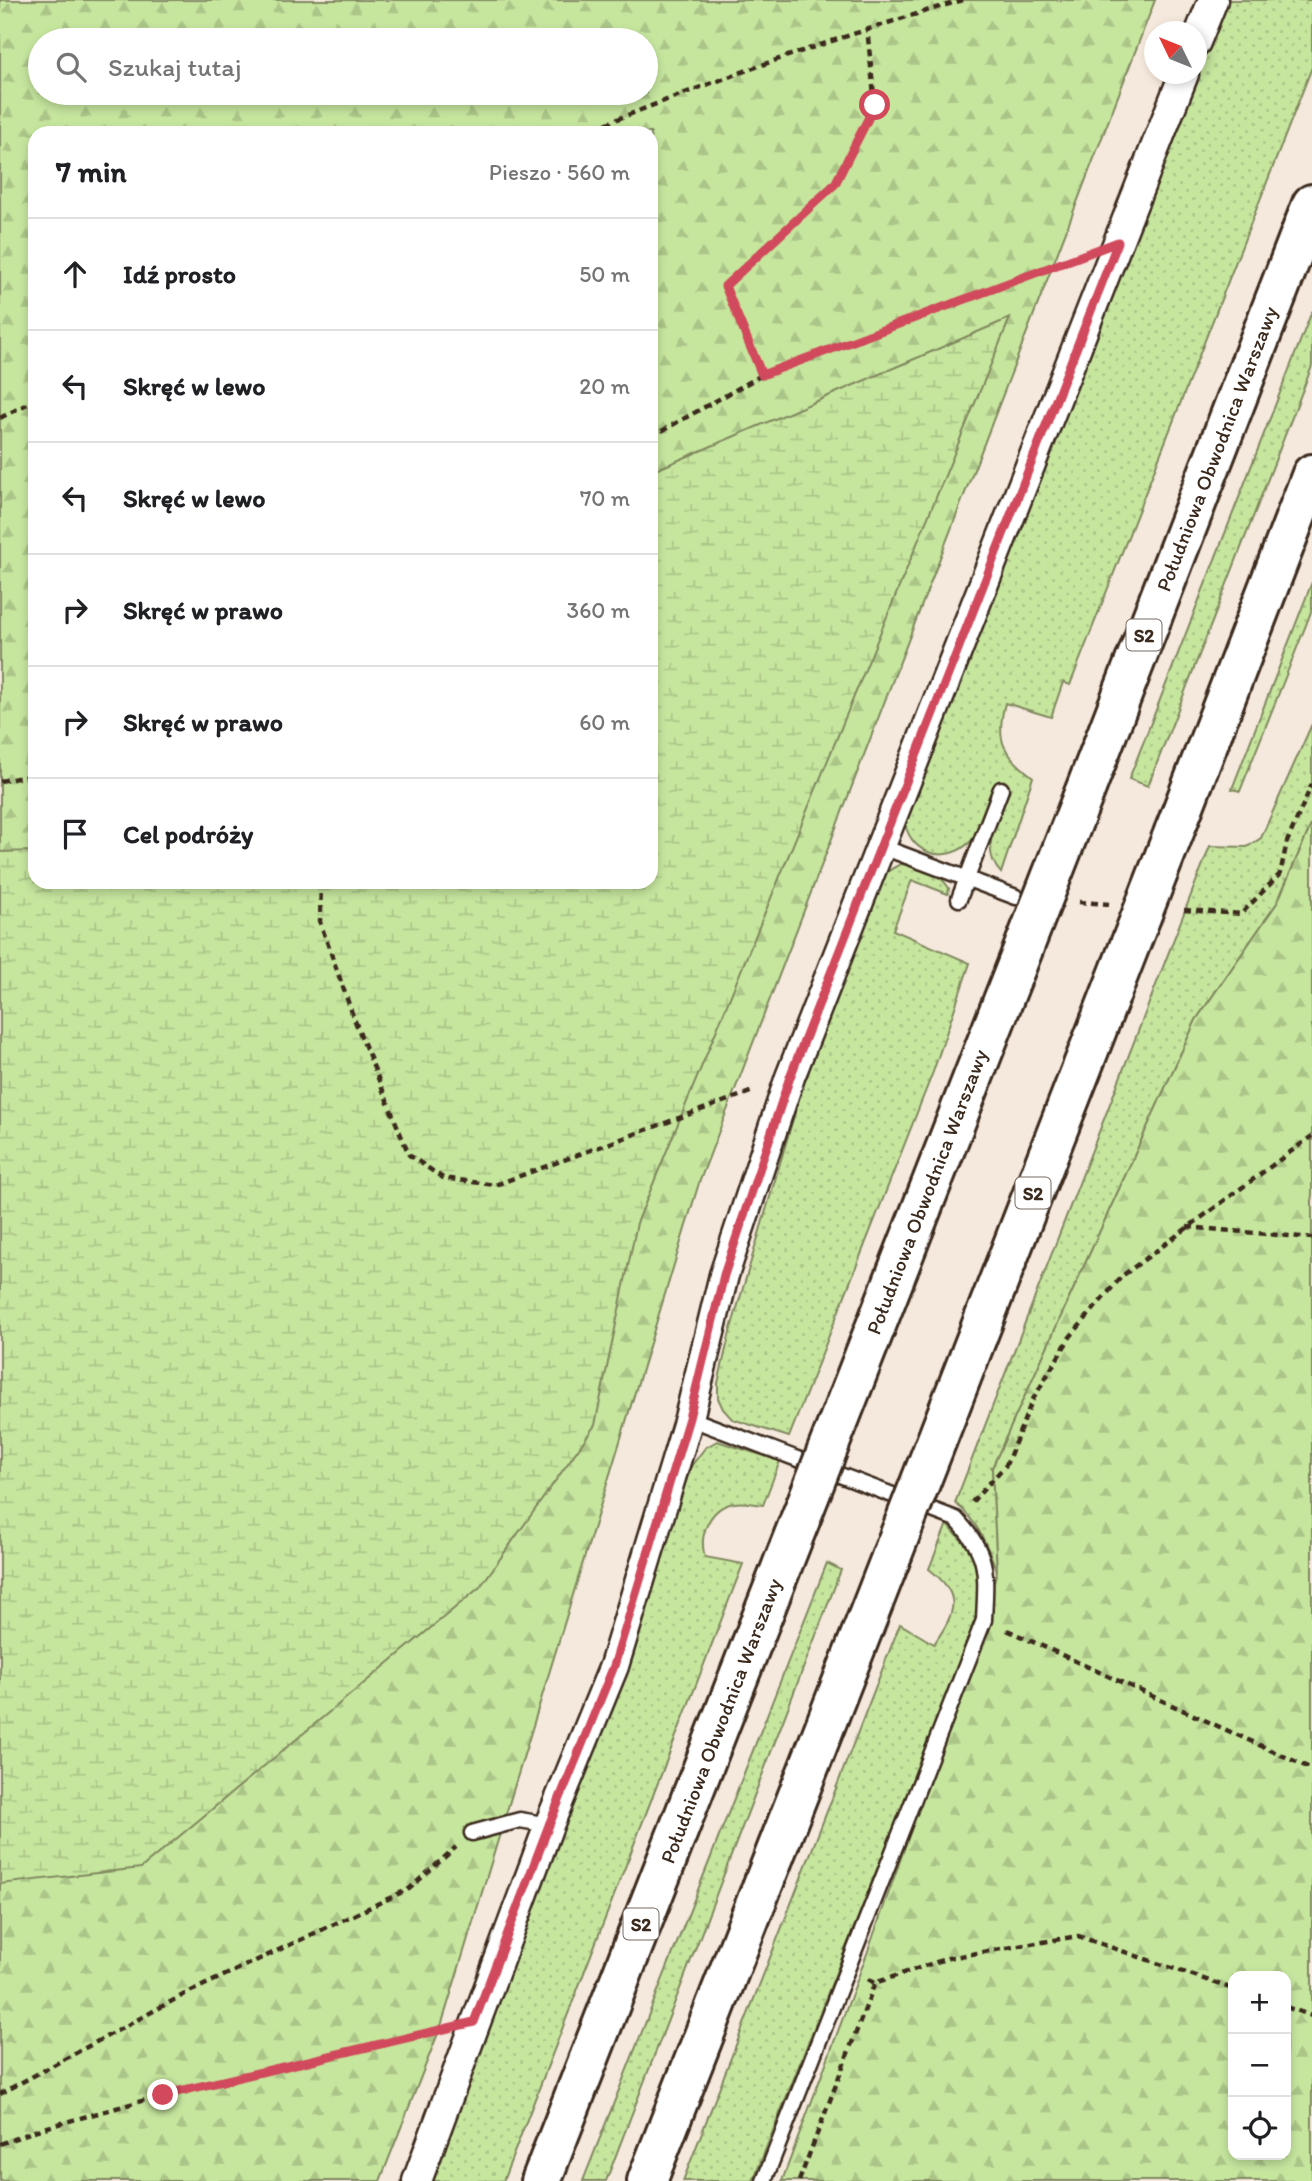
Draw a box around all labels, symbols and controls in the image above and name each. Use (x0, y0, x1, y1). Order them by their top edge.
north arrow (1144, 21, 1207, 84)
search box (28, 28, 658, 105)
icon: search (52, 48, 90, 86)
text: Szukaj tutaj (108, 51, 241, 83)
route start (859, 89, 890, 120)
text: 7 min (56, 153, 127, 190)
text: Pieszo · 560 m (489, 158, 630, 186)
icon: ahead (56, 255, 94, 293)
text: Idź prosto (123, 258, 236, 290)
text: 50 m (579, 260, 630, 288)
street label: Południowa Obwodnica Warszawy (1151, 303, 1283, 595)
icon: left (56, 367, 94, 405)
text: Skręć w lewo (123, 370, 266, 402)
text: 20 m (579, 372, 630, 400)
icon: left (56, 479, 94, 517)
text: Skręć w lewo (123, 482, 266, 514)
text: 70 m (580, 484, 630, 512)
icon: right (56, 591, 94, 629)
text: Skręć w prawo (123, 594, 283, 626)
text: 360 m (567, 596, 630, 624)
road number: S2 (1126, 620, 1162, 650)
icon: right (56, 703, 94, 741)
text: Skręć w prawo (123, 706, 283, 738)
text: 60 m (579, 708, 630, 736)
icon: arrive (56, 815, 94, 853)
text: Cel podróży (123, 818, 253, 850)
street label: Południowa Obwodnica Warszawy (861, 1046, 993, 1338)
road number: S2 (1016, 1177, 1050, 1208)
street label: Południowa Obwodnica Warszawy (655, 1575, 787, 1867)
road number: S2 (624, 1908, 658, 1940)
map controls (1228, 1971, 1291, 2160)
button: + (1228, 1971, 1291, 2034)
button: − (1228, 2034, 1291, 2097)
route end (147, 2079, 178, 2110)
button: locate (1228, 2097, 1291, 2160)

